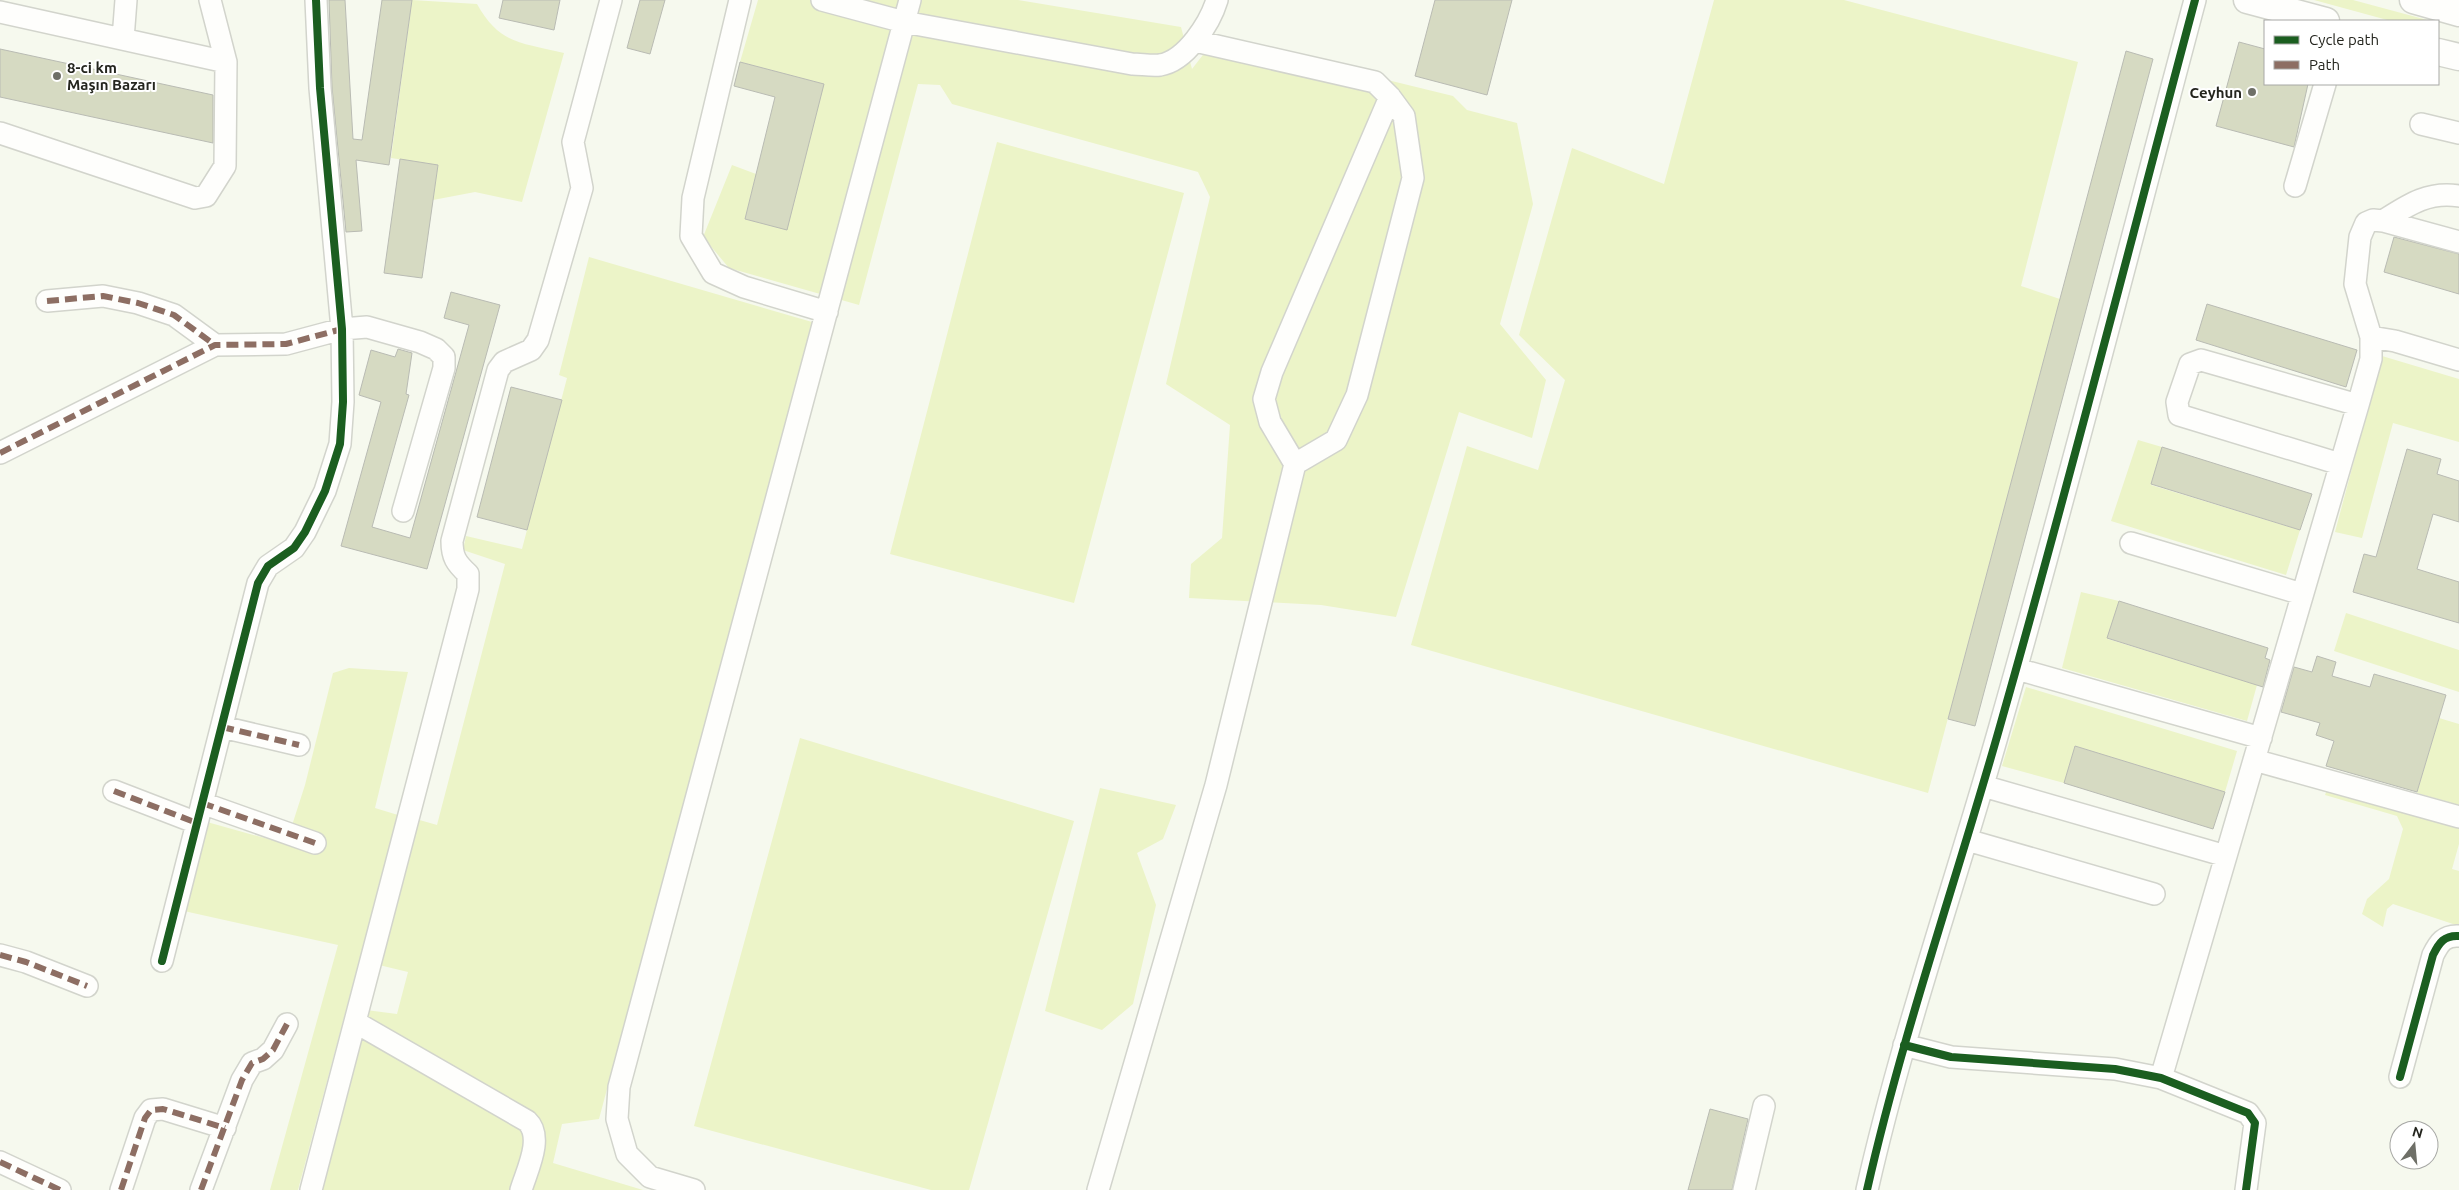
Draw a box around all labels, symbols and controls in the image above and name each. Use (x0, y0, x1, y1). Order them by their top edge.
legend (2264, 20, 2439, 85)
text: Cycle path (2309, 31, 2379, 48)
text: Path (2309, 56, 2340, 73)
place label: 8-ci km Maşın Bazarı (67, 59, 156, 94)
marker: 8-ci km Maşın Bazarı (51, 70, 63, 82)
place label: Ceyhun (2190, 84, 2242, 101)
marker: Ceyhun (2246, 86, 2258, 98)
north arrow (2389, 1120, 2439, 1170)
text: N (2410, 1123, 2425, 1142)

